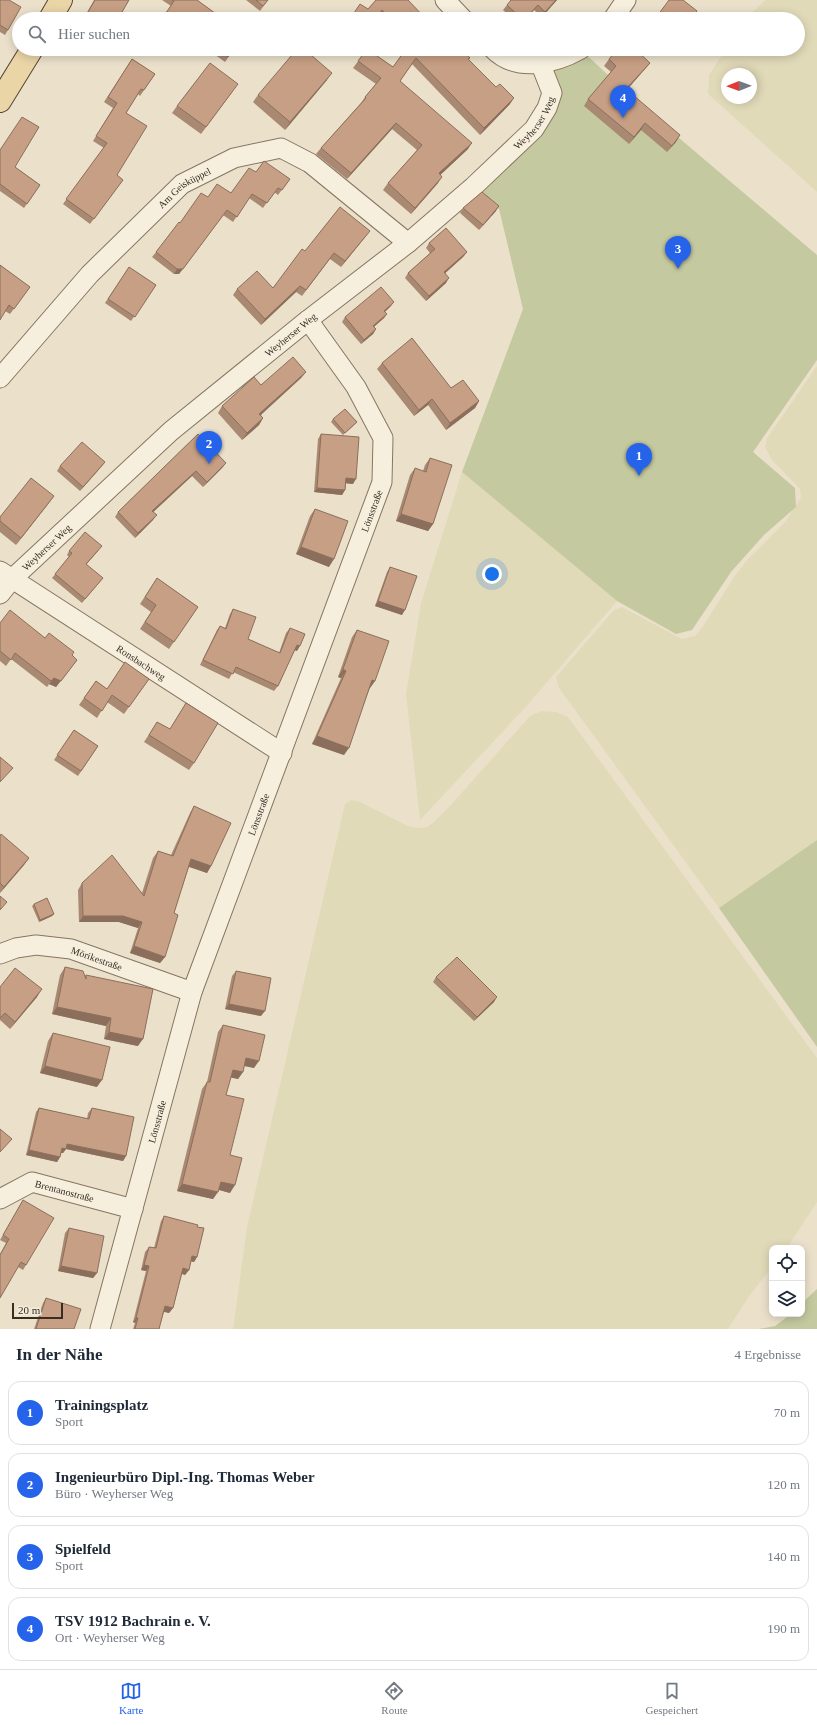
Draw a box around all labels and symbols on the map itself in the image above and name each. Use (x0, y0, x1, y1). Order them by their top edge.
north arrow (721, 68, 757, 104)
pin: 4 (610, 85, 636, 118)
street label: Weyherser Weg (511, 95, 556, 152)
street label: Am Geisküppel (156, 165, 213, 211)
pin: 3 (665, 236, 691, 269)
street label: Weyherser Weg (263, 311, 319, 359)
pin: 2 (196, 431, 222, 464)
pin: 1 (626, 443, 652, 476)
street label: Lönsstraße (359, 488, 385, 533)
street label: Weyherser Weg (20, 522, 73, 573)
your location (482, 564, 502, 584)
street label: Ronsbachweg (114, 643, 167, 682)
street label: Lönsstraße (246, 791, 272, 837)
street label: Mörikestraße (70, 945, 124, 973)
street label: Lönsstraße (146, 1099, 168, 1144)
street label: Brentanostraße (34, 1178, 96, 1204)
scale bar (12, 1301, 63, 1320)

